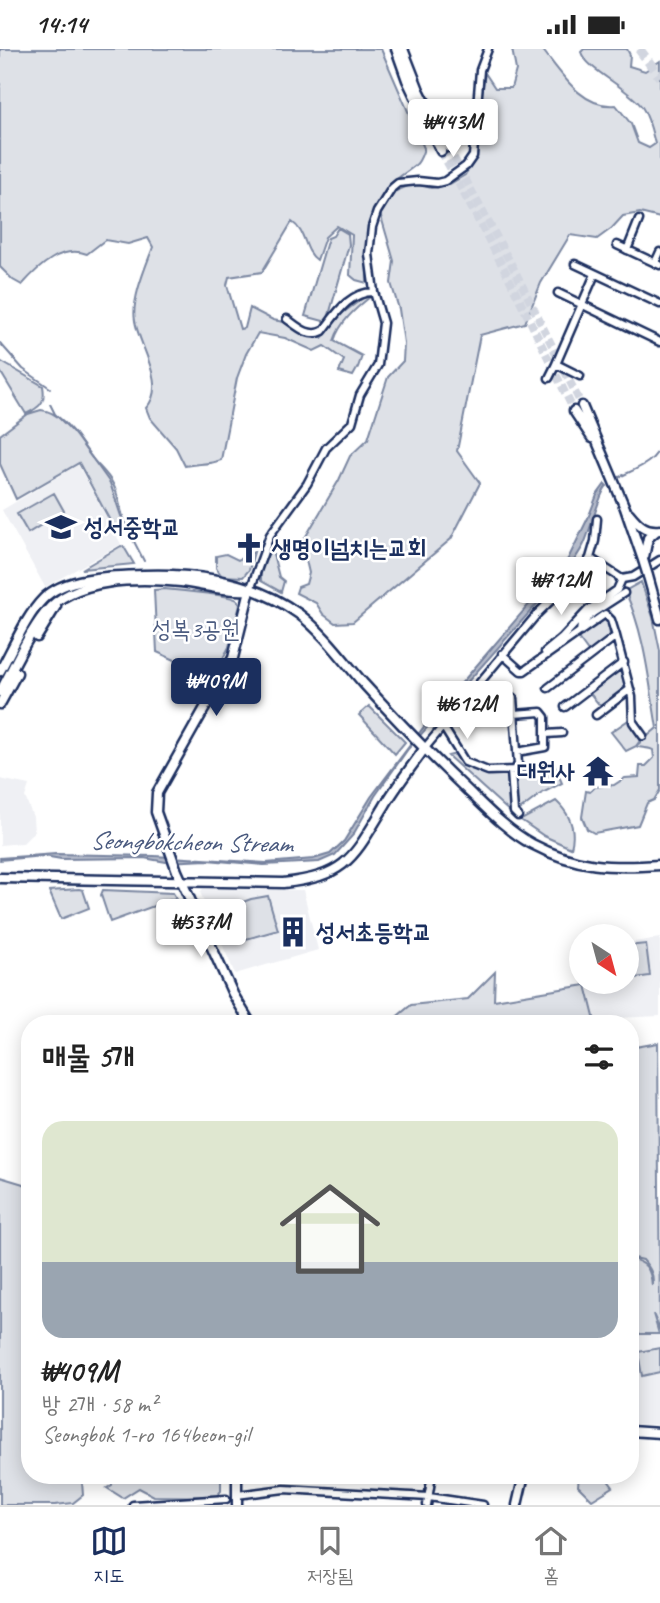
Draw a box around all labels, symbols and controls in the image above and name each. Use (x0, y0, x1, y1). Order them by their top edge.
text: 14:14 (35, 8, 87, 41)
pin: ₩443M (404, 99, 502, 159)
text: ₩443M (424, 107, 482, 136)
school or university icon: 성서중학교 (44, 510, 78, 544)
place label: 성서중학교 (84, 512, 181, 542)
church icon: 생명이넘치는교회 (232, 531, 266, 565)
place label: 생명이넘치는교회 (271, 533, 427, 563)
pin: ₩712M (512, 557, 610, 617)
text: ₩712M (532, 565, 590, 594)
park label: 성복3공원 (152, 614, 240, 644)
pin: ₩409M (167, 659, 265, 718)
text: ₩409M (187, 666, 245, 695)
pin: ₩612M (418, 681, 516, 741)
text: ₩612M (438, 689, 496, 718)
temple icon: 대원사 (581, 754, 615, 788)
place label: 대원사 (517, 756, 575, 786)
water label: Seongbokcheon Stream (90, 824, 295, 860)
pin: ₩537M (152, 899, 250, 959)
text: ₩537M (172, 907, 230, 936)
building icon: 성서초등학교 (276, 915, 310, 949)
place label: 성서초등학교 (316, 917, 432, 947)
north arrow (569, 924, 639, 994)
map controls (569, 924, 639, 994)
text: 매물 5개 (42, 1038, 135, 1076)
icon: filters (580, 1038, 618, 1076)
icon: home (267, 1166, 393, 1292)
text: ₩409M (42, 1352, 118, 1390)
text: 방 2개 · 58 m² (42, 1390, 157, 1419)
text: Seongbok 1-ro 164beon-gil (42, 1420, 250, 1449)
tab: 지도 (90, 1522, 128, 1589)
tab: 저장됨 (307, 1522, 353, 1589)
tab: 홈 (532, 1522, 570, 1589)

